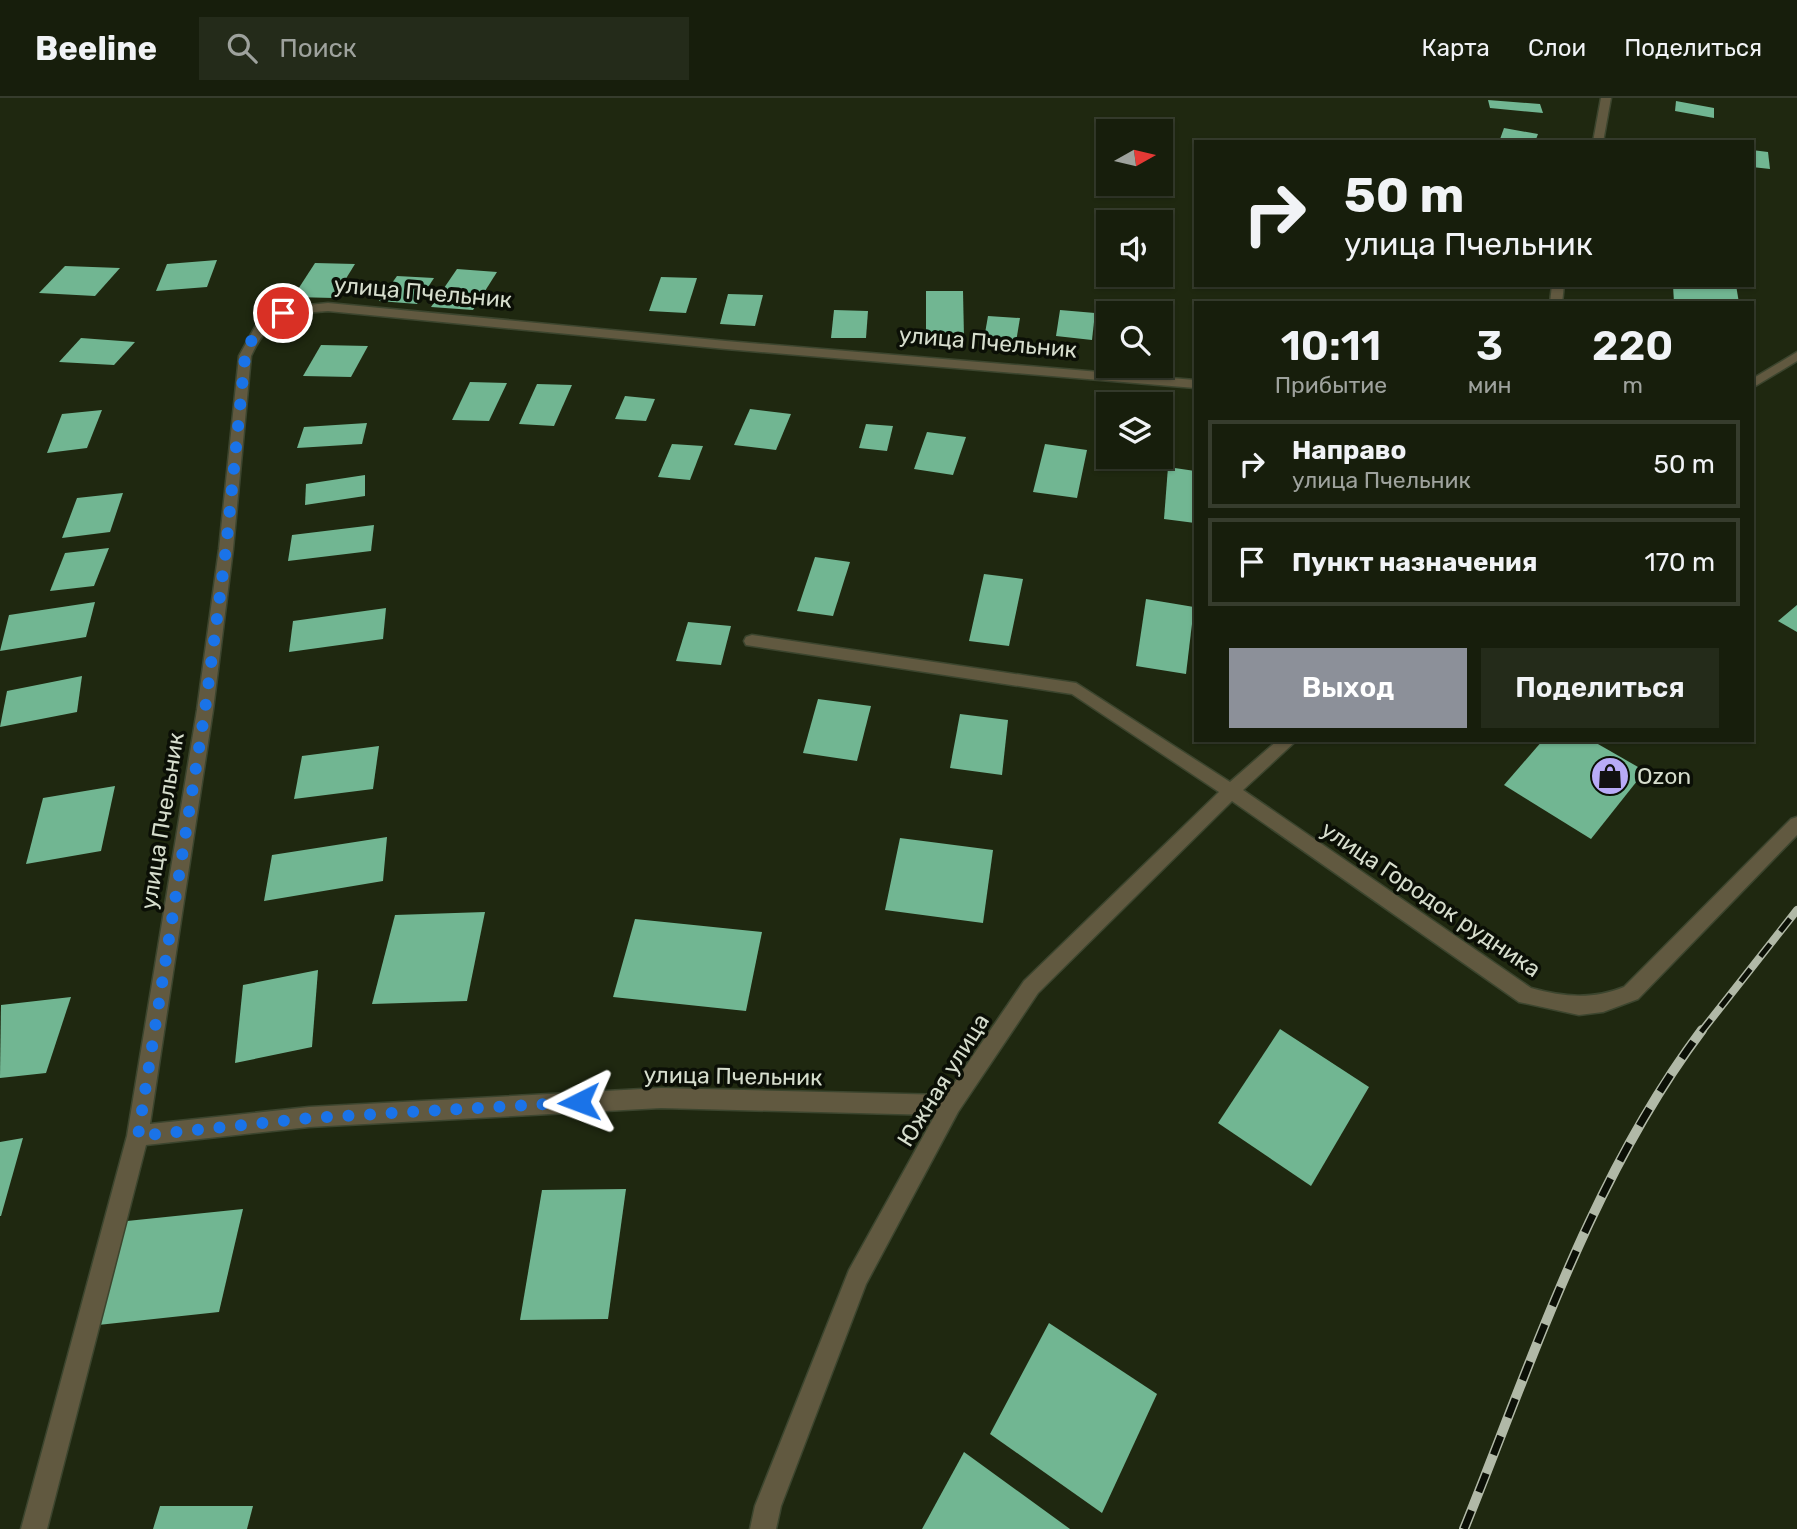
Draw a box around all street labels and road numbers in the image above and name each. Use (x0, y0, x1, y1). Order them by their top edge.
street label: улица Пчельник (333, 270, 513, 314)
street label: улица Пчельник (898, 320, 1078, 364)
street label: улица Пчельник (134, 730, 190, 912)
street label: улица Городок рудника (1316, 815, 1546, 983)
street label: Южная улица (891, 1008, 995, 1152)
street label: улица Пчельник (643, 1060, 823, 1092)

